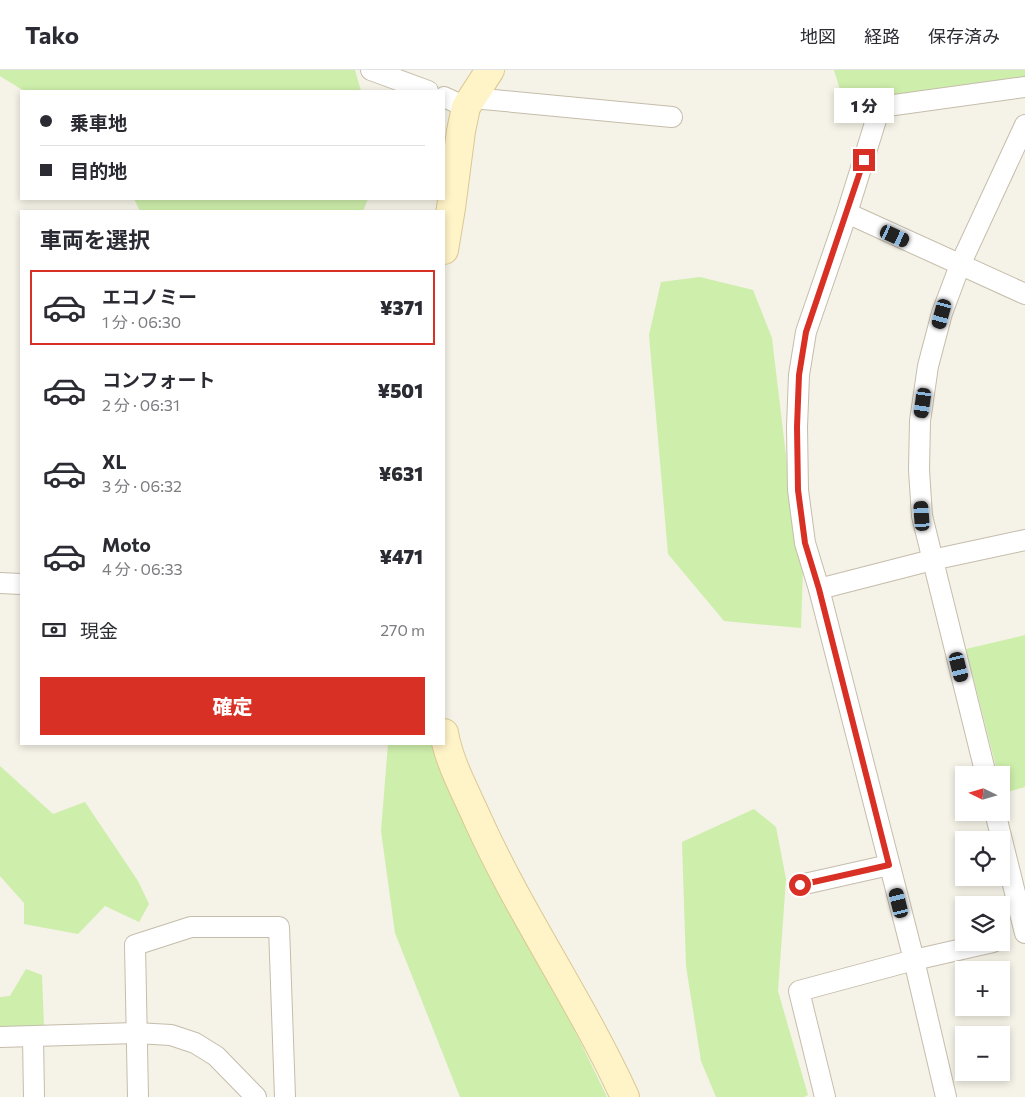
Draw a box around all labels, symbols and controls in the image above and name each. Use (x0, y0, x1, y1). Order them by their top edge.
text: Tako (25, 20, 79, 49)
text: 地図 (800, 25, 836, 47)
text: 経路 (864, 25, 900, 47)
text: 保存済み (928, 25, 1000, 47)
callout: 1 分 (834, 88, 894, 122)
text: 1 分 (851, 96, 877, 115)
text: 乗車地 (70, 111, 127, 134)
route end (853, 149, 875, 171)
text: 目的地 (70, 159, 127, 182)
car (878, 223, 911, 249)
text: 車両を選択 (40, 226, 150, 253)
icon: car (42, 285, 87, 330)
text: エコノミー (102, 285, 197, 308)
text: ¥371 (380, 296, 423, 319)
car (930, 298, 953, 330)
text: 1 分 · 06:30 (102, 312, 181, 331)
icon: car (42, 368, 87, 413)
text: コンフォート (102, 368, 215, 391)
text: ¥501 (378, 379, 423, 402)
car (913, 387, 932, 419)
text: 2 分 · 06:31 (102, 395, 180, 414)
text: XL (102, 450, 127, 473)
icon: car (42, 451, 87, 496)
text: ¥631 (379, 462, 423, 485)
text: 3 分 · 06:32 (102, 476, 182, 495)
car (913, 501, 930, 531)
text: Moto (102, 533, 151, 556)
icon: car (42, 534, 87, 579)
text: ¥471 (379, 545, 423, 568)
text: 4 分 · 06:33 (102, 559, 183, 578)
icon: cash (40, 616, 68, 644)
text: 現金 (80, 619, 118, 642)
text: 270 m (380, 620, 425, 639)
car (948, 651, 969, 683)
button: 確定 (40, 677, 425, 735)
north arrow (955, 766, 1010, 821)
map controls (955, 766, 1010, 1081)
button: locate (955, 831, 1010, 886)
route start (789, 874, 811, 896)
car (888, 887, 909, 919)
button: layers (955, 896, 1010, 951)
button: + (955, 961, 1010, 1016)
button: − (955, 1026, 1010, 1081)

